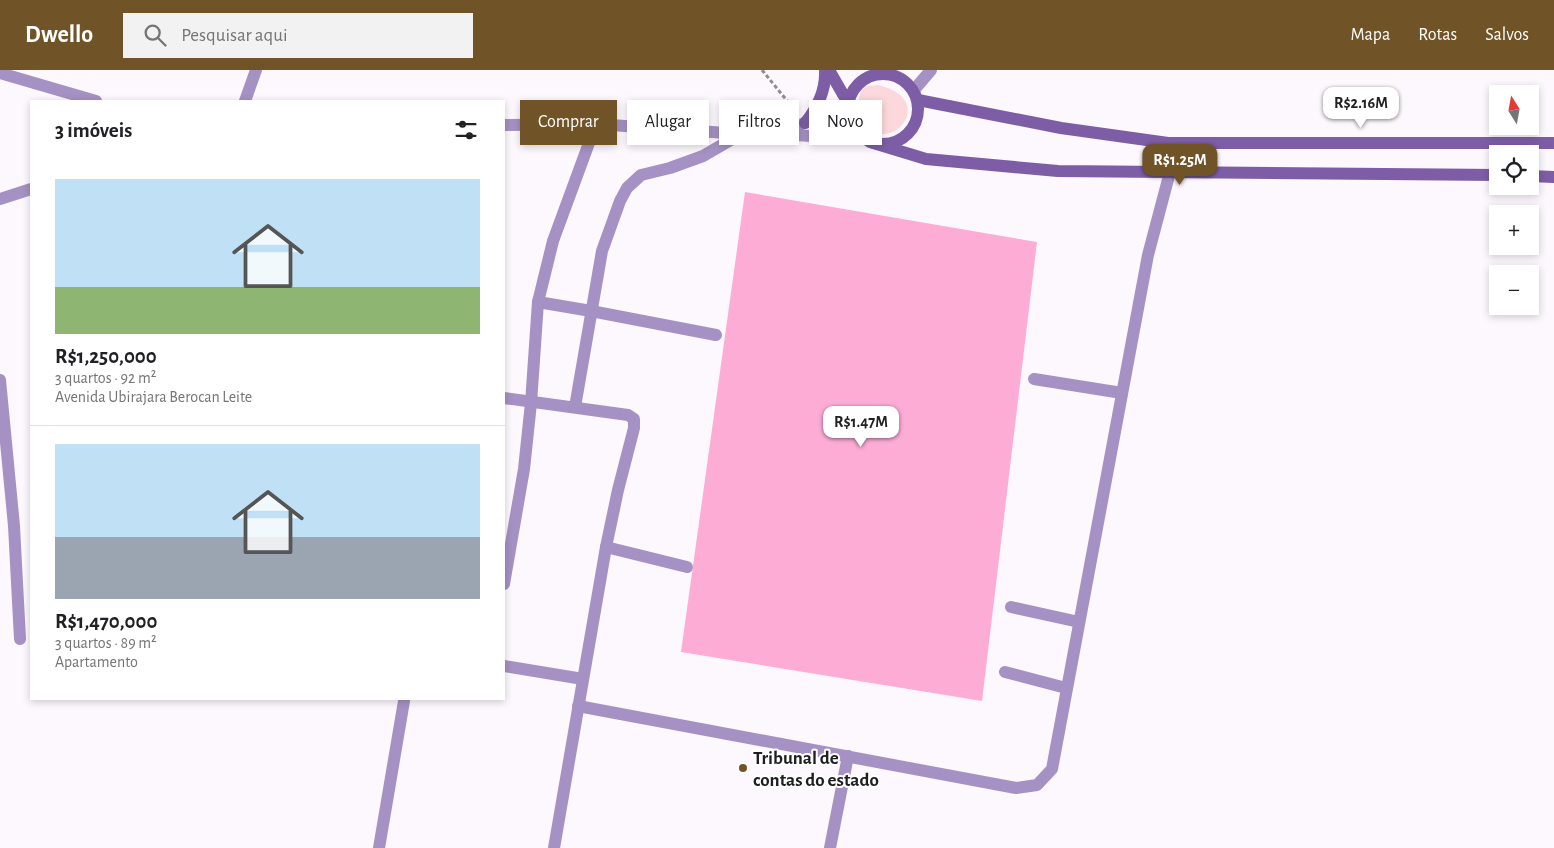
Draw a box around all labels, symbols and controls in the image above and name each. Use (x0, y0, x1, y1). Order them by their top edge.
search box (123, 13, 473, 58)
icon: search (141, 21, 169, 49)
text: Dwello (25, 23, 93, 47)
text: Pesquisar aqui (181, 26, 288, 45)
text: Mapa (1351, 26, 1390, 44)
text: Rotas (1418, 26, 1457, 44)
text: Salvos (1485, 26, 1529, 44)
north arrow (1489, 85, 1539, 135)
map controls (1489, 85, 1539, 315)
pin: R$2.16M (1315, 87, 1407, 129)
text: R$2.16M (1334, 95, 1388, 111)
chip: Comprar (520, 100, 617, 145)
chip: Alugar (627, 100, 709, 145)
chip: Filtros (719, 100, 799, 145)
chip: Novo (809, 100, 882, 145)
icon: filters (452, 116, 480, 144)
text: 3 imóveis (55, 120, 132, 141)
pin: R$1.25M (1134, 144, 1226, 186)
button: locate (1489, 145, 1539, 195)
text: R$1.25M (1153, 152, 1207, 168)
button: + (1489, 205, 1539, 255)
icon: home (223, 211, 313, 301)
button: − (1489, 265, 1539, 315)
text: R$1,250,000 (55, 346, 157, 367)
text: 3 quartos · 92 m² (55, 370, 156, 386)
text: Avenida Ubirajara Berocan Leite (55, 389, 252, 405)
pin: R$1.47M (815, 406, 907, 448)
text: R$1.47M (834, 414, 888, 430)
icon: home (223, 477, 313, 567)
text: R$1,470,000 (55, 611, 157, 632)
text: 3 quartos · 89 m² (55, 635, 157, 651)
text: Apartamento (55, 654, 138, 670)
place label: Tribunal de contas do estado (753, 749, 879, 790)
marker: Tribunal de contas do estado (737, 762, 749, 774)

